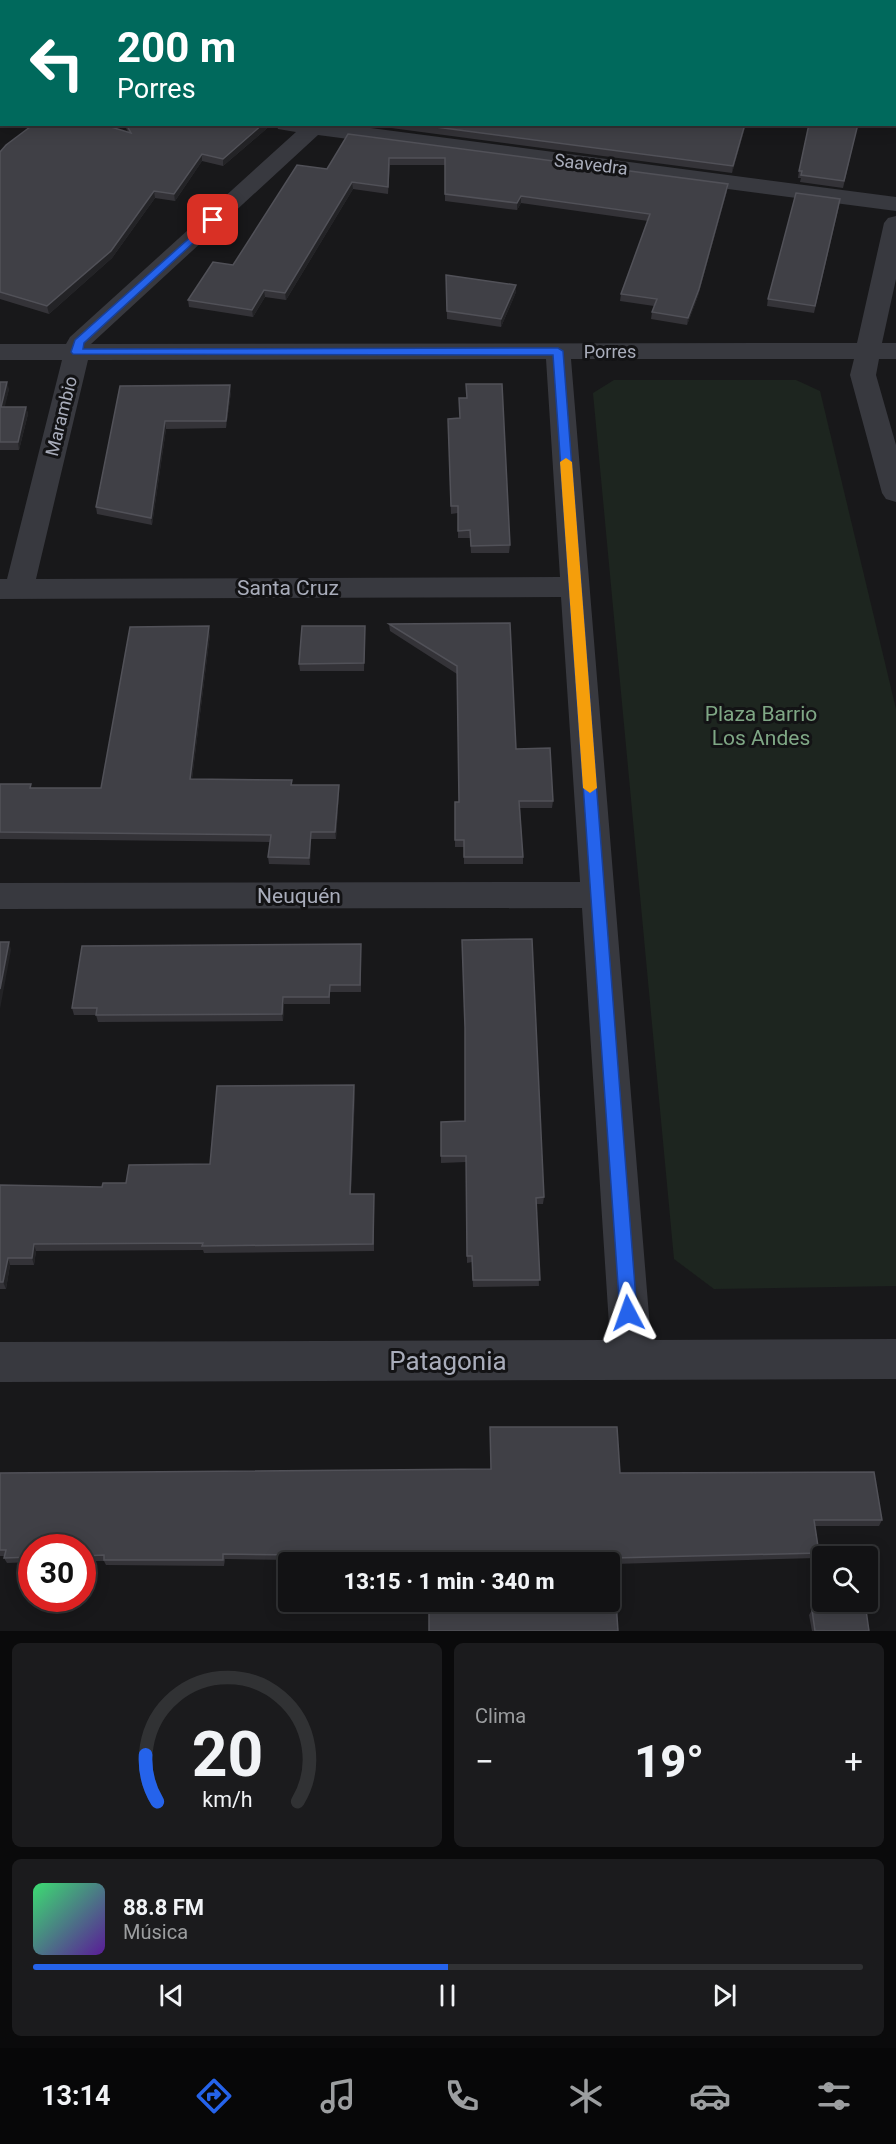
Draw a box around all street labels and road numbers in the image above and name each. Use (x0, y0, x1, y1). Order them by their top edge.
street label: Saavedra (553, 149, 629, 179)
street label: Porres (584, 341, 636, 362)
street label: Marambio (41, 374, 81, 458)
street label: Santa Cruz (237, 576, 339, 600)
street label: Neuquén (257, 884, 341, 908)
street label: Patagonia (389, 1346, 507, 1376)

